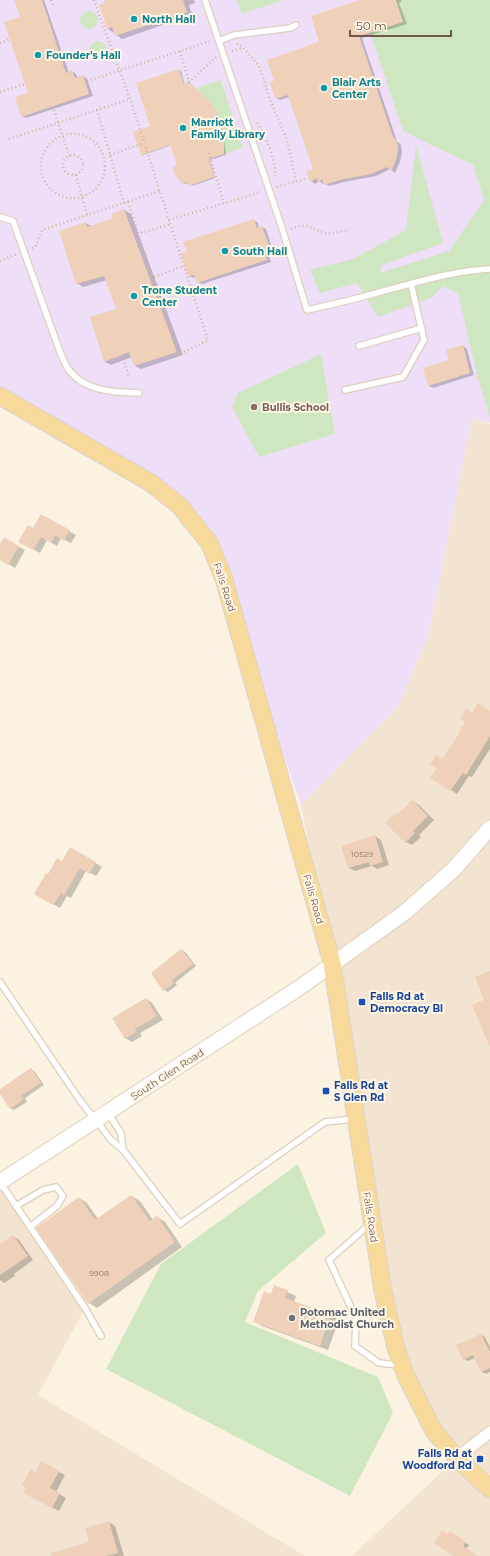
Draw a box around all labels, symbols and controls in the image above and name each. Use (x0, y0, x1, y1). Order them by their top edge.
scale bar (350, 12, 451, 38)
place label: North Hall (142, 13, 195, 26)
marker: North Hall (129, 14, 139, 24)
text: 50 m (356, 18, 387, 33)
place label: Founder's Hall (46, 49, 121, 62)
marker: Founder's Hall (33, 50, 43, 60)
place label: Blair Arts Center (332, 76, 381, 101)
marker: Blair Arts Center (319, 83, 329, 93)
place label: Marriott Family Library (191, 116, 266, 141)
marker: Marriott Family Library (178, 123, 188, 133)
place label: South Hall (233, 245, 287, 258)
marker: South Hall (220, 246, 230, 256)
place label: Trone Student Center (142, 284, 218, 309)
marker: Trone Student Center (129, 291, 139, 301)
place label: Bullis School (262, 401, 329, 414)
marker: Bullis School (249, 402, 259, 412)
street label: Falls Road (210, 561, 239, 613)
house number: 10529 (351, 849, 373, 859)
street label: Falls Road (300, 873, 327, 925)
place label: Falls Rd at Democracy Bl (370, 990, 443, 1015)
marker: Falls Rd at Democracy Bl (357, 997, 367, 1007)
street label: South Glen Road (128, 1046, 206, 1103)
place label: Falls Rd at S Glen Rd (334, 1079, 389, 1104)
marker: Falls Rd at S Glen Rd (321, 1086, 331, 1096)
street label: Falls Road (360, 1191, 381, 1243)
house number: 9908 (89, 1268, 109, 1278)
place label: Potomac United Methodist Church (300, 1306, 394, 1331)
marker: Potomac United Methodist Church (287, 1313, 297, 1323)
place label: Falls Rd at Woodford Rd (402, 1447, 473, 1472)
marker: Falls Rd at Woodford Rd (475, 1454, 485, 1464)

